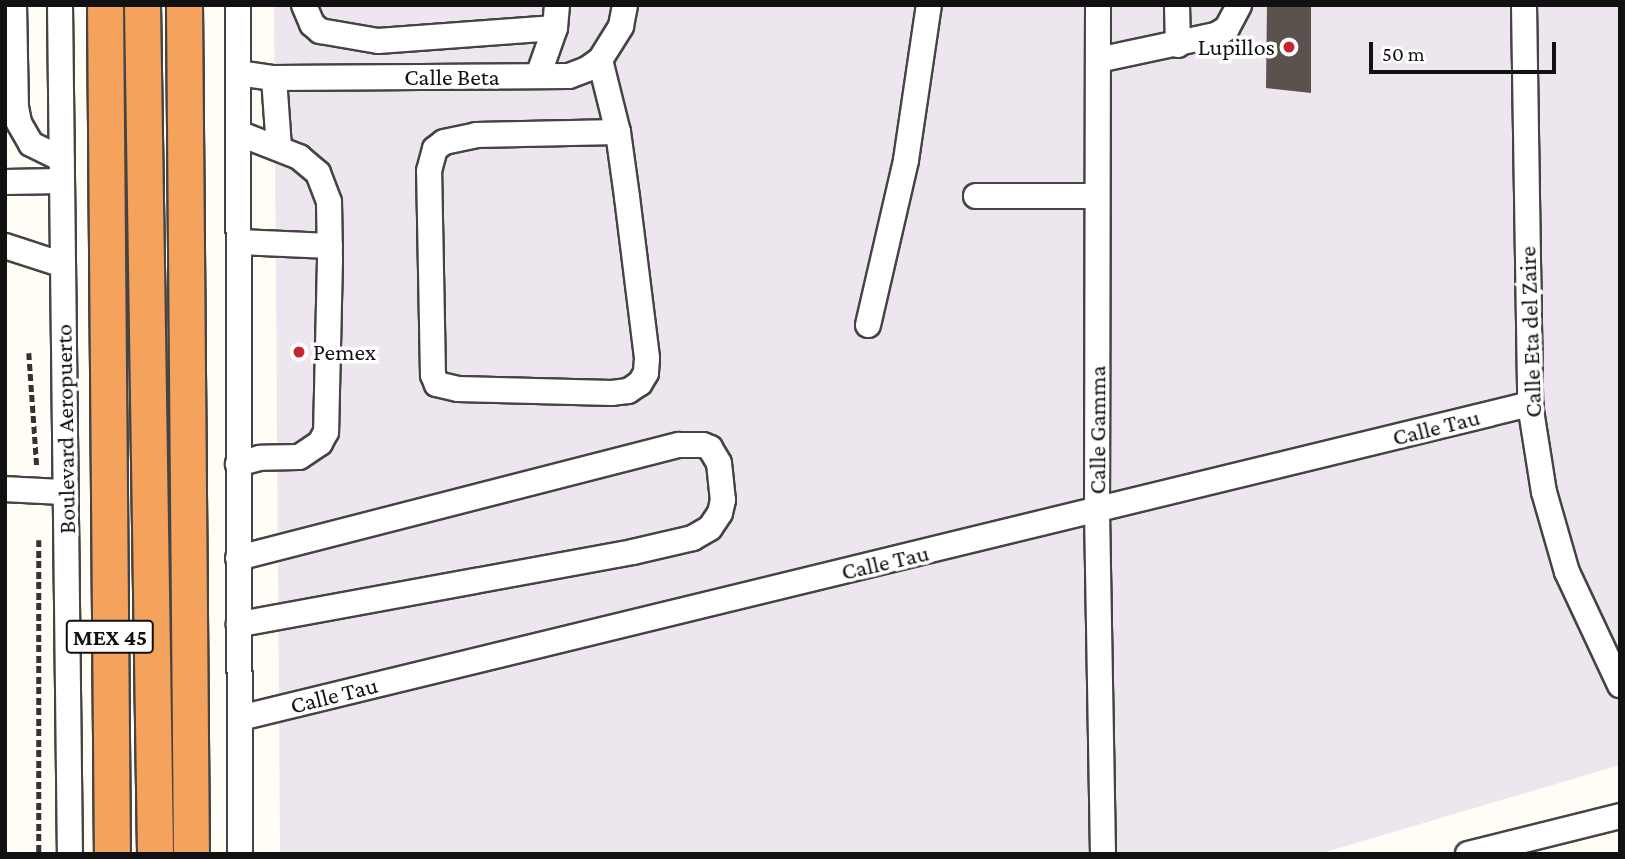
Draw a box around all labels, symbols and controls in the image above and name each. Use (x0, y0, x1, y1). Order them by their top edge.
scale bar (1373, 28, 1560, 72)
place label: Lupillos (1198, 33, 1275, 61)
marker: Lupillos (1281, 39, 1297, 55)
text: 50 m (1382, 42, 1425, 66)
street label: Calle Beta (404, 63, 500, 91)
street label: Calle Eta del Zaire (1513, 246, 1547, 418)
street label: Boulevard Aeropuerto (49, 324, 81, 534)
place label: Pemex (313, 338, 376, 366)
marker: Pemex (291, 344, 307, 360)
street label: Calle Gamma (1083, 366, 1111, 494)
street label: Calle Tau (1389, 402, 1483, 452)
street label: Calle Tau (838, 538, 932, 586)
road number: MEX 45 (64, 618, 156, 656)
street label: Calle Tau (287, 670, 381, 720)

